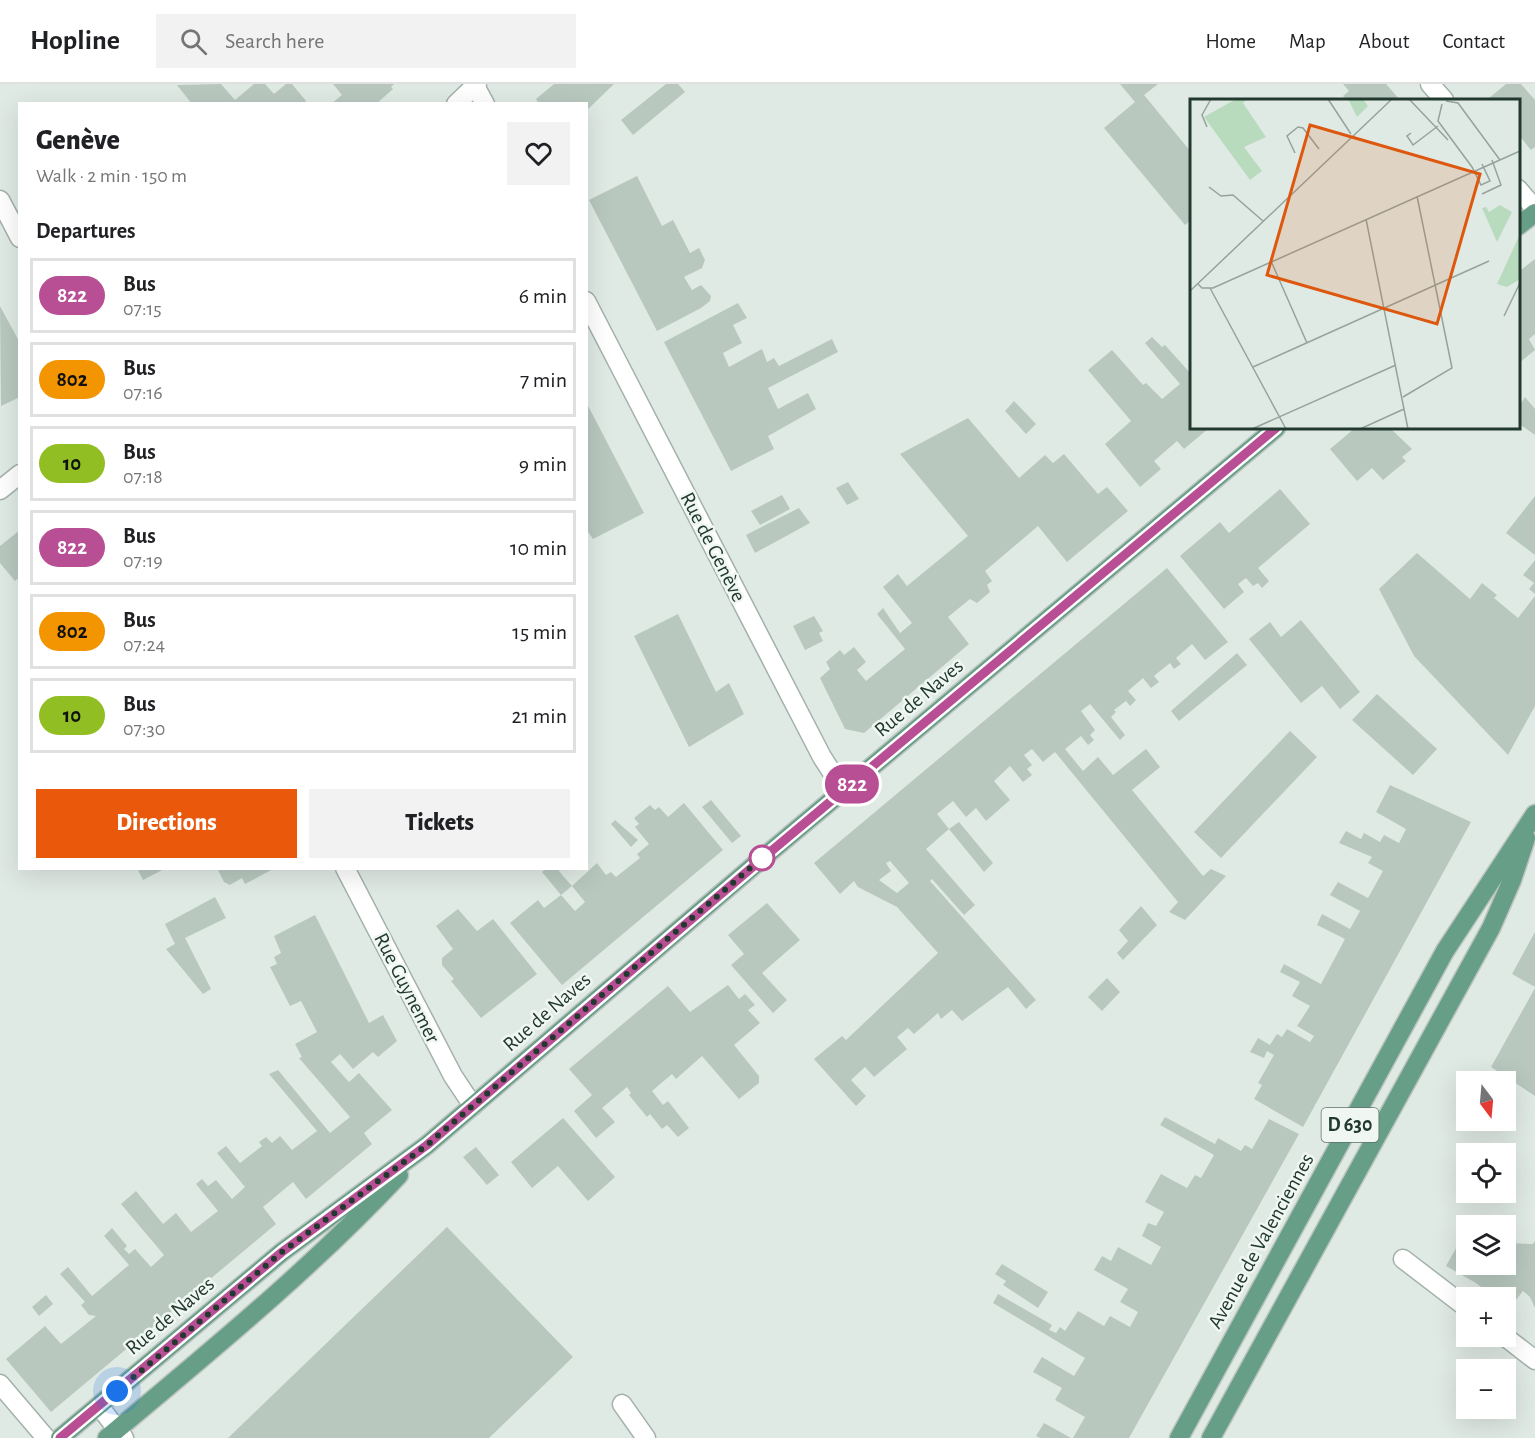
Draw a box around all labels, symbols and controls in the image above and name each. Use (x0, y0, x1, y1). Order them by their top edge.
search box (156, 14, 576, 68)
icon: search (177, 25, 210, 58)
text: Hopline (30, 27, 120, 55)
text: Search here (225, 30, 324, 52)
text: Home (1205, 31, 1256, 52)
text: Map (1289, 31, 1326, 52)
text: About (1359, 31, 1409, 52)
text: Contact (1442, 31, 1505, 52)
inset map (1190, 99, 1520, 429)
button: heart (507, 122, 570, 185)
text: Genève (36, 127, 120, 155)
text: Walk · 2 min · 150 m (36, 166, 187, 186)
text: Departures (36, 220, 136, 242)
text: Bus (123, 273, 156, 295)
text: 822 (57, 285, 87, 306)
text: 6 min (519, 285, 567, 307)
text: 07:15 (123, 299, 162, 319)
text: Bus (123, 357, 156, 379)
text: 802 (56, 369, 88, 390)
text: 7 min (520, 369, 567, 391)
text: 07:16 (123, 383, 163, 403)
text: Bus (123, 441, 156, 463)
text: 10 (63, 453, 81, 474)
text: 9 min (519, 453, 567, 475)
text: 07:18 (123, 467, 163, 487)
street label: Rue de Genève (676, 489, 750, 605)
text: Bus (123, 525, 156, 547)
text: 822 (57, 537, 87, 558)
text: 10 min (510, 537, 567, 559)
text: 07:19 (123, 551, 163, 571)
text: Bus (123, 609, 156, 631)
text: 802 (56, 621, 88, 642)
text: 15 min (512, 621, 567, 643)
text: 07:24 (123, 635, 165, 655)
street label: Rue de Naves (871, 655, 967, 741)
text: Bus (123, 693, 156, 715)
text: 10 (63, 705, 81, 726)
text: 21 min (512, 705, 567, 727)
text: 07:30 (123, 719, 165, 739)
line badge: 822 (818, 764, 886, 804)
text: 822 (837, 774, 867, 795)
button: Directions (36, 789, 297, 858)
button: Tickets (309, 789, 570, 858)
unlabelled marker (749, 845, 775, 871)
street label: Rue Guynemer (370, 930, 444, 1047)
street label: Rue de Naves (499, 968, 595, 1056)
north arrow (1456, 1071, 1516, 1131)
map controls (1456, 1071, 1516, 1419)
road number: D 630 (1322, 1108, 1378, 1142)
button: locate (1456, 1143, 1516, 1203)
street label: Avenue de Valenciennes (1204, 1150, 1318, 1332)
button: layers (1456, 1215, 1516, 1275)
street label: Rue de Naves (122, 1273, 218, 1359)
button: + (1456, 1287, 1516, 1347)
button: − (1456, 1359, 1516, 1419)
your location (102, 1376, 132, 1406)

